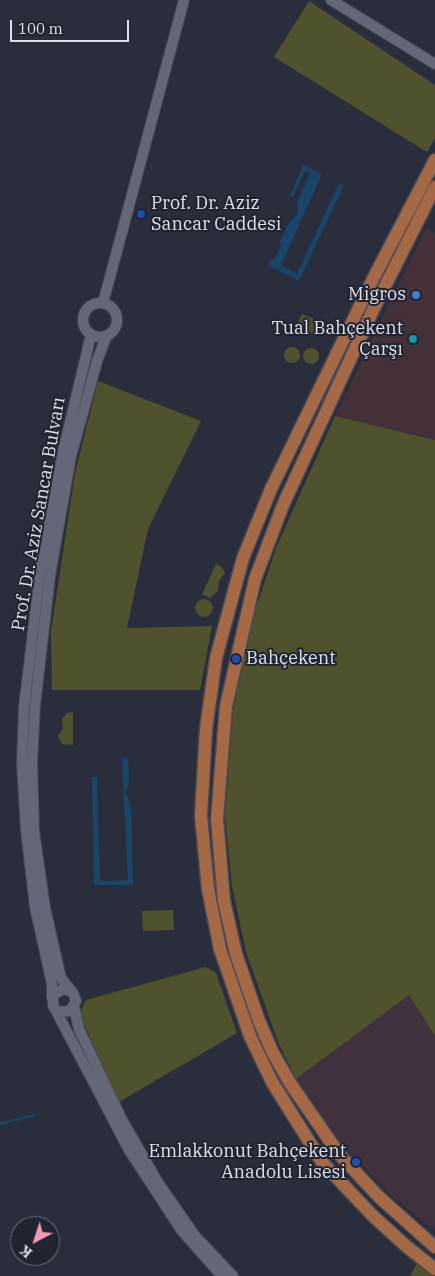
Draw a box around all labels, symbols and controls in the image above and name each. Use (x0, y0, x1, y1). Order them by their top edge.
scale bar (12, 10, 131, 42)
text: 100 m (18, 19, 63, 38)
place label: Prof. Dr. Aziz Sancar Caddesi (151, 193, 281, 235)
marker: Prof. Dr. Aziz Sancar Caddesi (135, 208, 147, 220)
place label: Migros (348, 284, 406, 306)
marker: Migros (410, 289, 422, 301)
place label: Tual Bahçekent Çarşı (271, 318, 403, 360)
marker: Tual Bahçekent Çarşı (407, 333, 419, 345)
street label: Prof. Dr. Aziz Sancar Bulvarı (8, 395, 70, 633)
place label: Bahçekent (246, 648, 336, 670)
marker: Bahçekent (230, 653, 242, 665)
place label: Emlakkonut Bahçekent Anadolu Lisesi (148, 1141, 346, 1184)
marker: Emlakkonut Bahçekent Anadolu Lisesi (350, 1156, 362, 1168)
north arrow (10, 1216, 60, 1266)
text: K (16, 1241, 36, 1262)

